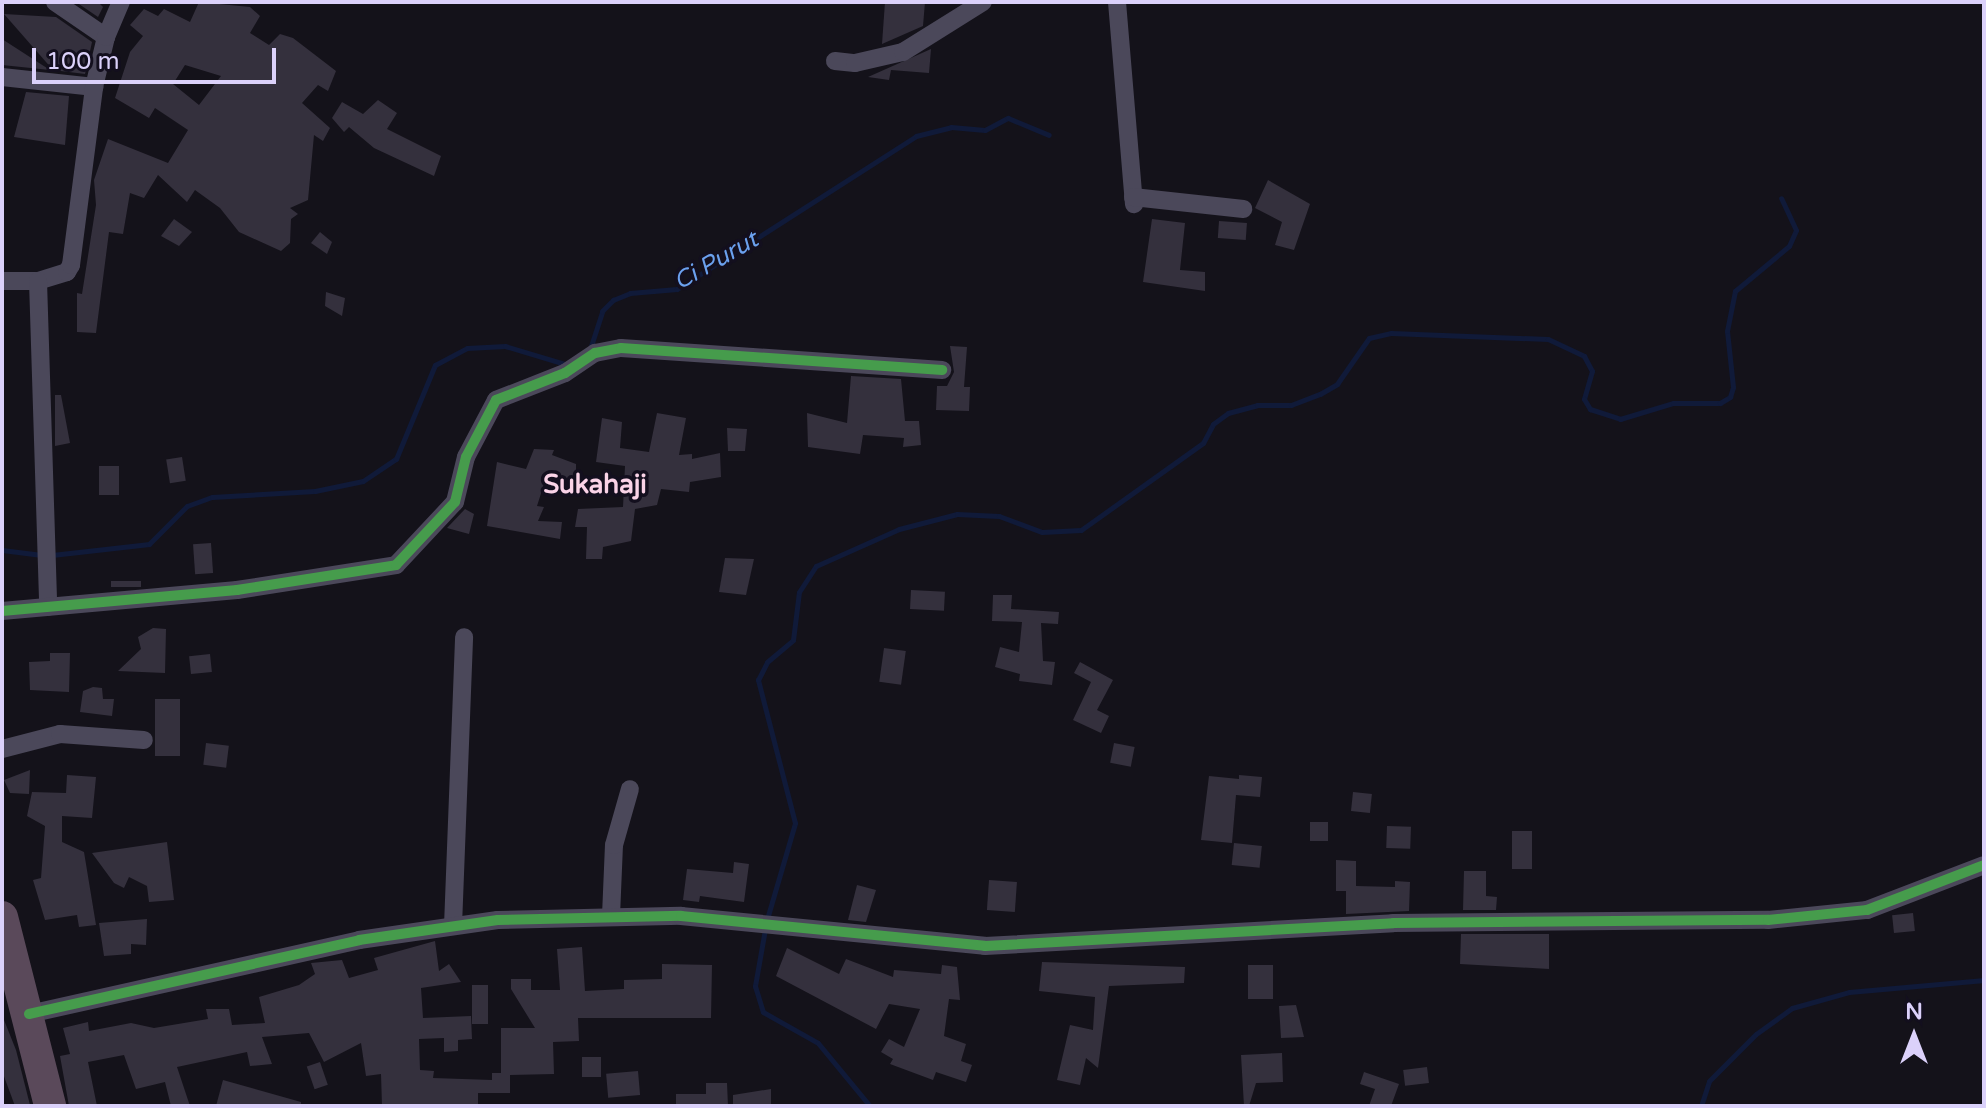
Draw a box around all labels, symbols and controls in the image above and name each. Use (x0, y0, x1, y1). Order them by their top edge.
scale bar (36, 32, 280, 82)
text: 100 m (46, 47, 120, 76)
water label: Ci Purut (669, 225, 763, 297)
district label: Sukahaji (543, 469, 647, 501)
north arrow (1874, 996, 1954, 1076)
text: N (1905, 999, 1923, 1025)

